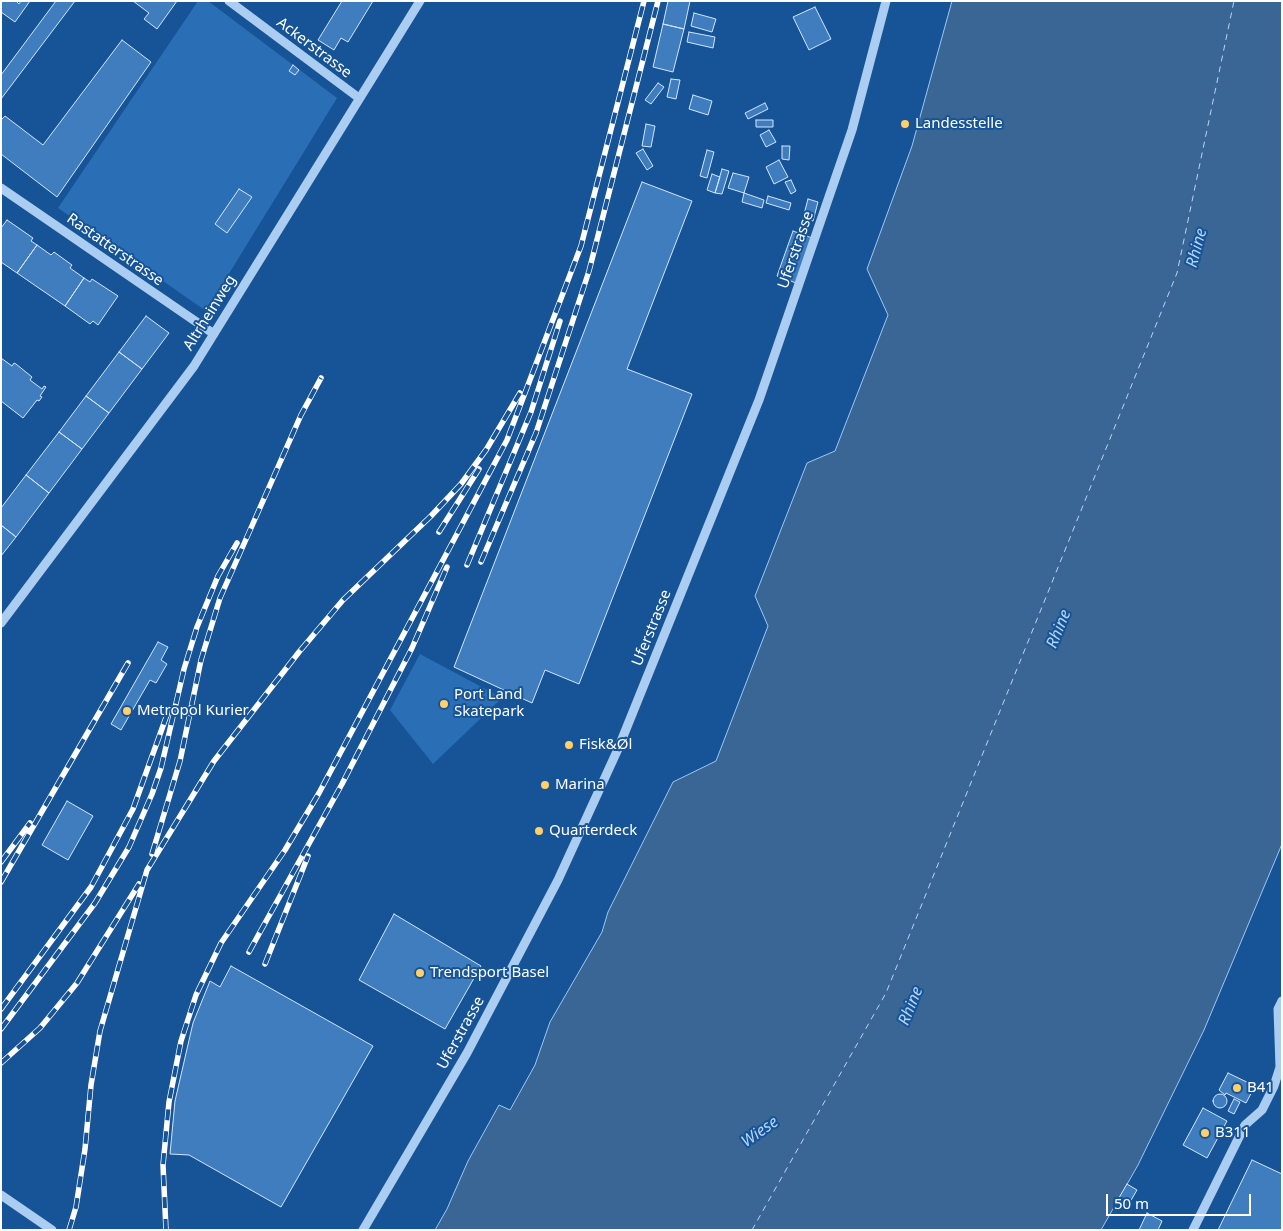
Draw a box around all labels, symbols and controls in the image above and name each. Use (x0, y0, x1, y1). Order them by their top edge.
street label: Ackerstrasse (273, 14, 355, 82)
place label: Landesstelle (915, 115, 1003, 133)
marker: Landesstelle (899, 118, 911, 130)
street label: Uferstrasse (774, 209, 818, 291)
street label: Rastatterstrasse (63, 210, 167, 290)
water label: Rhine (1183, 226, 1211, 270)
street label: Altrheinweg (180, 272, 240, 354)
street label: Uferstrasse (629, 587, 675, 669)
water label: Rhine (1043, 607, 1075, 651)
place label: Port Land Skatepark (454, 686, 524, 721)
marker: Port Land Skatepark (438, 698, 450, 710)
place label: Metropol Kurier (137, 702, 249, 720)
marker: Metropol Kurier (121, 705, 133, 717)
place label: Fisk&Øl (579, 736, 632, 754)
marker: Fisk&Øl (563, 739, 575, 751)
place label: Marina (555, 776, 605, 794)
marker: Marina (539, 779, 551, 791)
place label: Quarterdeck (549, 822, 637, 840)
marker: Quarterdeck (533, 825, 545, 837)
place label: Trendsport Basel (430, 964, 549, 982)
marker: Trendsport Basel (414, 967, 426, 979)
water label: Rhine (895, 984, 927, 1028)
street label: Uferstrasse (434, 993, 488, 1073)
place label: B41 (1247, 1079, 1274, 1097)
marker: B41 (1231, 1082, 1243, 1094)
water label: Wiese (738, 1112, 782, 1152)
place label: B311 (1215, 1124, 1250, 1142)
marker: B311 (1199, 1127, 1211, 1139)
scale bar (1108, 1184, 1253, 1216)
text: 50 m (1114, 1193, 1149, 1213)

